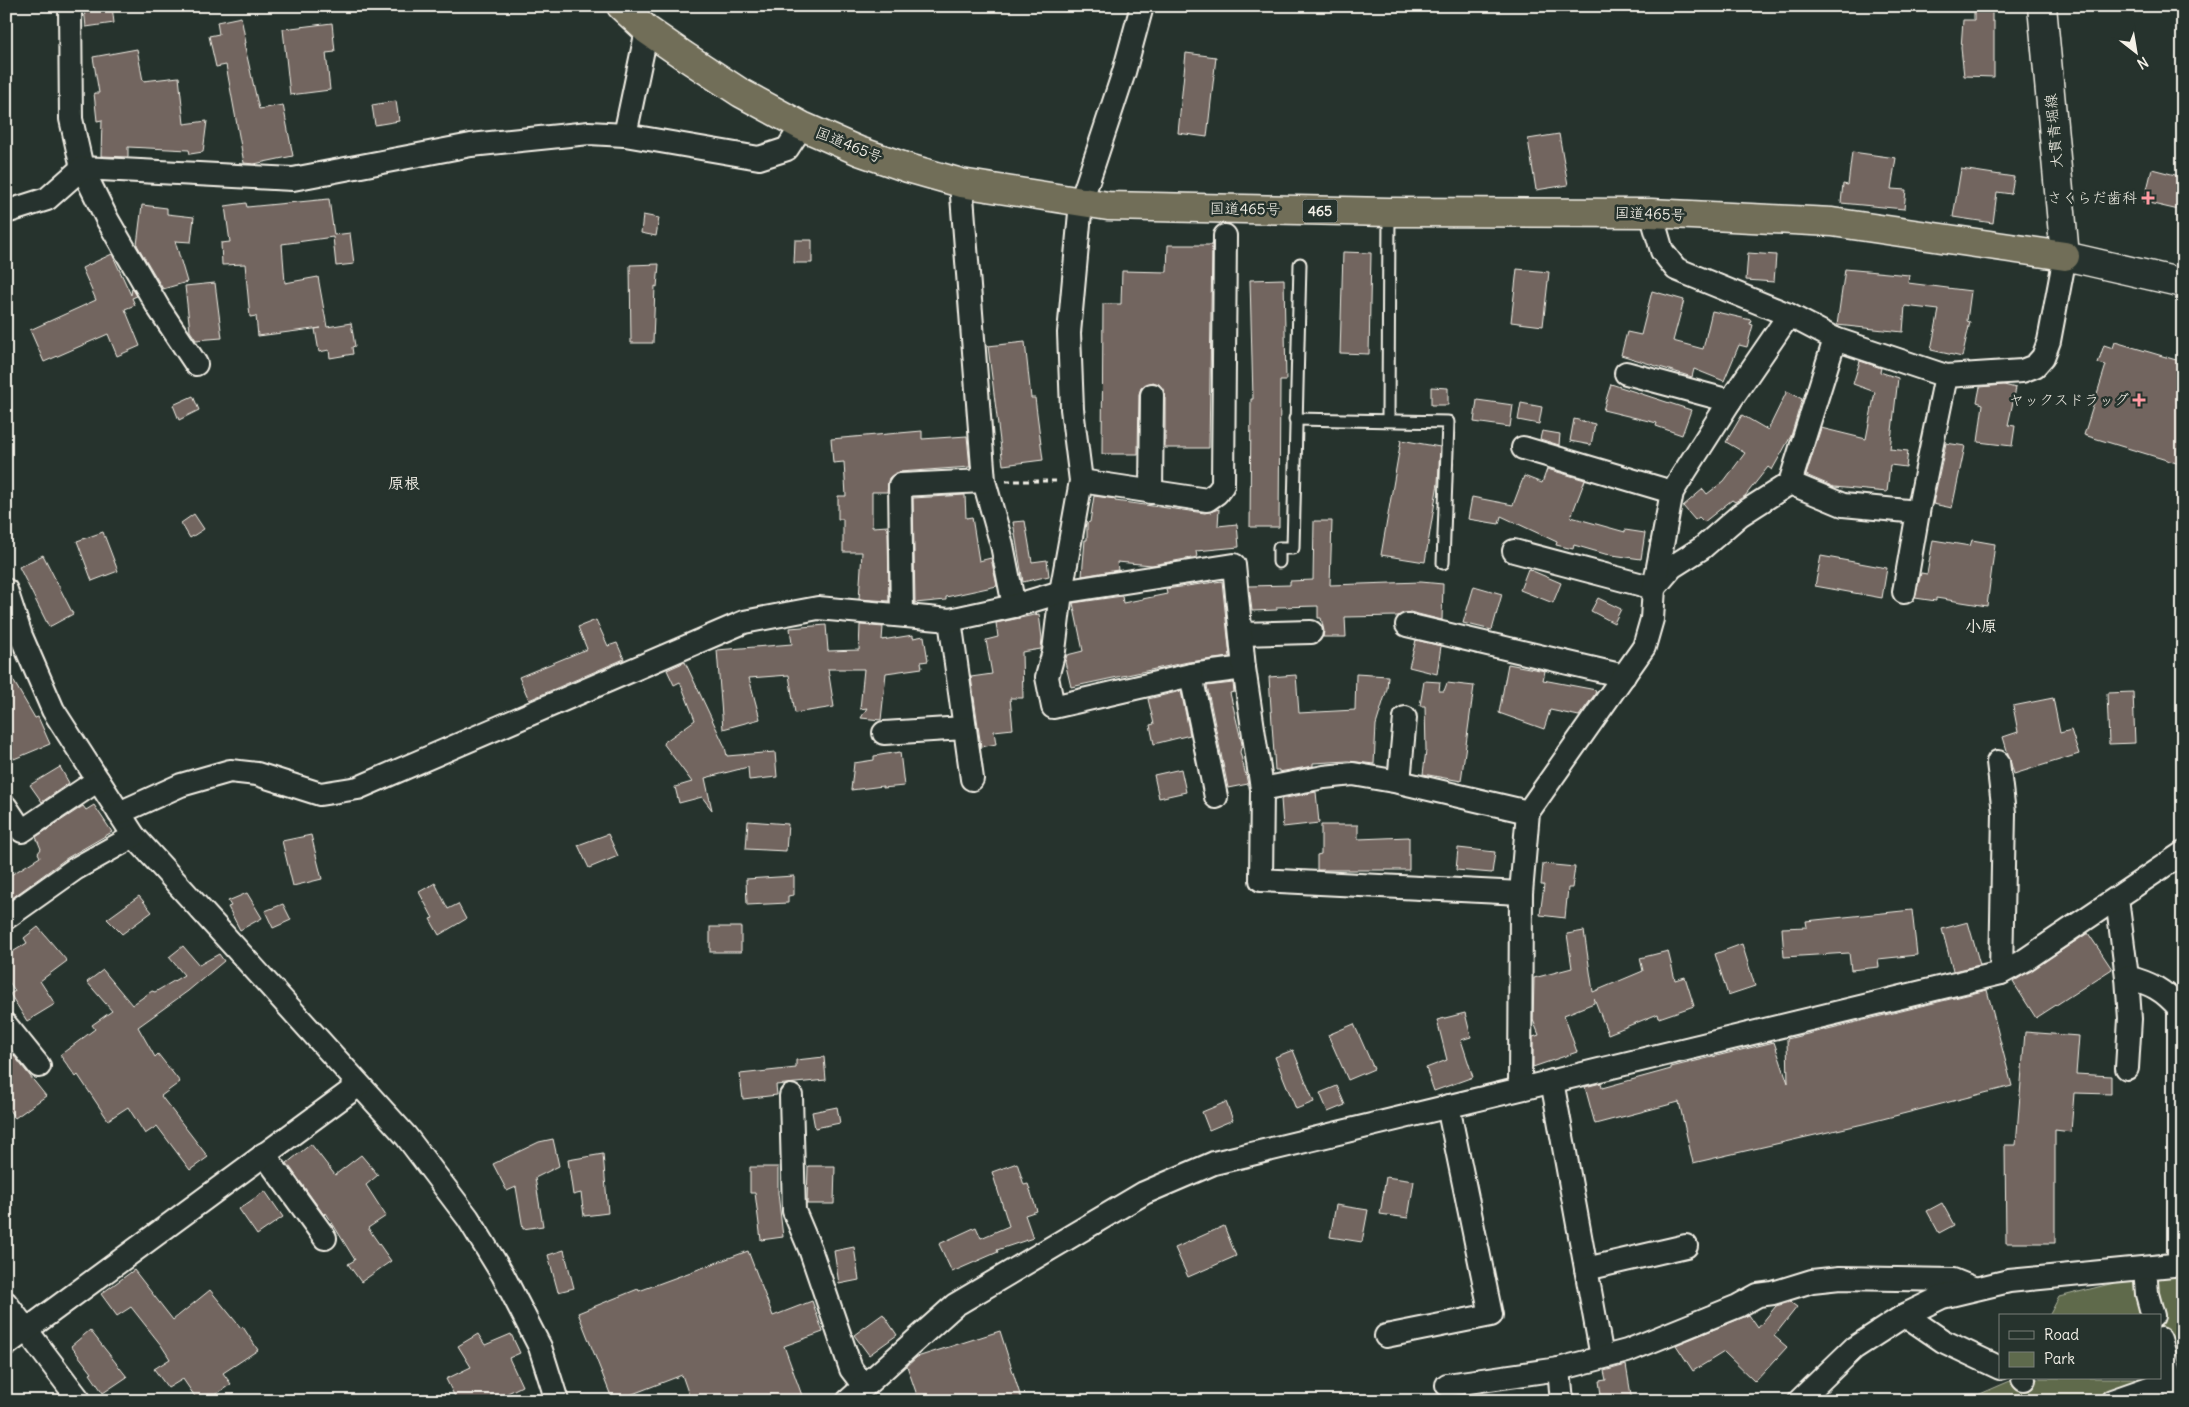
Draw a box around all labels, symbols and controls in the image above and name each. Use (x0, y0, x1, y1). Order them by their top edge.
north arrow (2112, 28, 2162, 78)
text: N (2134, 53, 2151, 73)
street label: 大貫青堀線 (2041, 93, 2066, 169)
street label: 国道465号 (813, 122, 886, 167)
place label: さくらだ歯科 (2047, 188, 2137, 207)
marker: さくらだ歯科 (2141, 191, 2155, 205)
street label: 国道465号 (1209, 198, 1281, 219)
road number: 465 (1302, 200, 1338, 222)
street label: 国道465号 (1614, 203, 1686, 224)
place label: ヤックスドラッグ (2009, 390, 2129, 409)
marker: ヤックスドラッグ (2133, 394, 2145, 406)
district label: 原根 (388, 473, 420, 493)
district label: 小原 (1965, 616, 1997, 636)
legend (1999, 1314, 2162, 1380)
text: Road (2044, 1325, 2079, 1344)
text: Park (2044, 1349, 2075, 1368)

